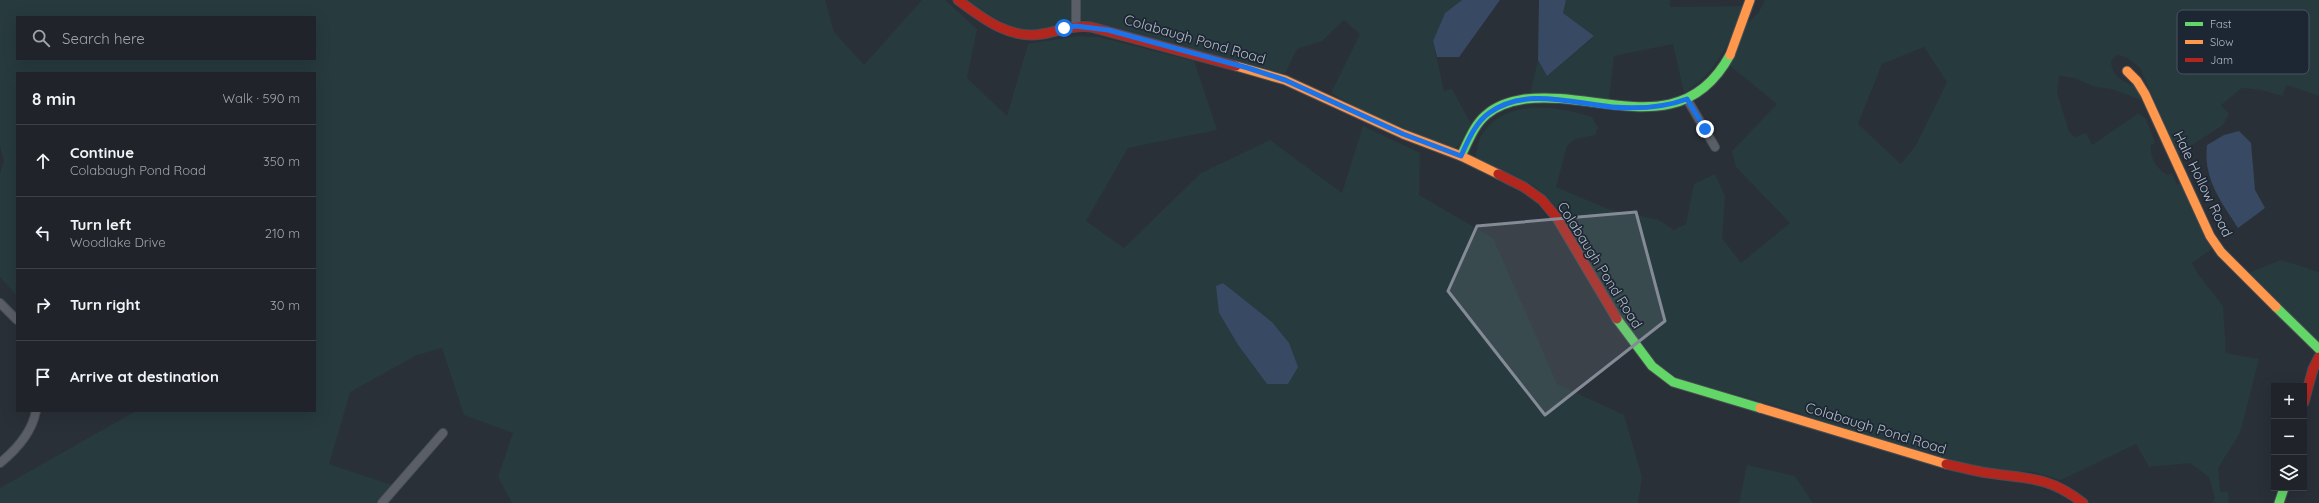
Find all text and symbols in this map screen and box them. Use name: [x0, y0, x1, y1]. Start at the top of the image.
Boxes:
street label: Colabaugh Pond Road: [1122, 10, 1268, 68]
legend: [2177, 10, 2309, 74]
search box: [16, 16, 316, 60]
text: Fast: [2210, 17, 2232, 31]
route start: [1055, 19, 1073, 37]
icon: search: [30, 27, 52, 49]
text: Search here: [62, 29, 145, 48]
text: Slow: [2210, 35, 2234, 49]
text: Jam: [2210, 53, 2233, 67]
text: 8 min: [32, 88, 76, 109]
text: Walk · 590 m: [223, 90, 300, 106]
route end: [1696, 120, 1714, 138]
street label: Hale Hollow Road: [2170, 128, 2236, 240]
text: Continue: [70, 143, 134, 162]
icon: ahead: [32, 150, 54, 172]
text: 350 m: [263, 153, 300, 169]
text: Colabaugh Pond Road: [70, 162, 206, 178]
street label: Colabaugh Pond Road: [1554, 198, 1646, 332]
text: Turn left: [70, 215, 132, 234]
icon: left: [32, 222, 54, 244]
text: 210 m: [265, 225, 300, 241]
text: Woodlake Drive: [70, 234, 166, 250]
icon: right: [32, 294, 54, 316]
text: Turn right: [70, 295, 141, 314]
text: 30 m: [270, 297, 300, 313]
icon: arrive: [32, 366, 54, 388]
text: Arrive at destination: [70, 367, 219, 386]
map controls: [2271, 383, 2307, 491]
button: +: [2271, 383, 2307, 419]
street label: Colabaugh Pond Road: [1803, 398, 1949, 458]
button: −: [2271, 419, 2307, 455]
button: layers: [2271, 455, 2307, 491]

